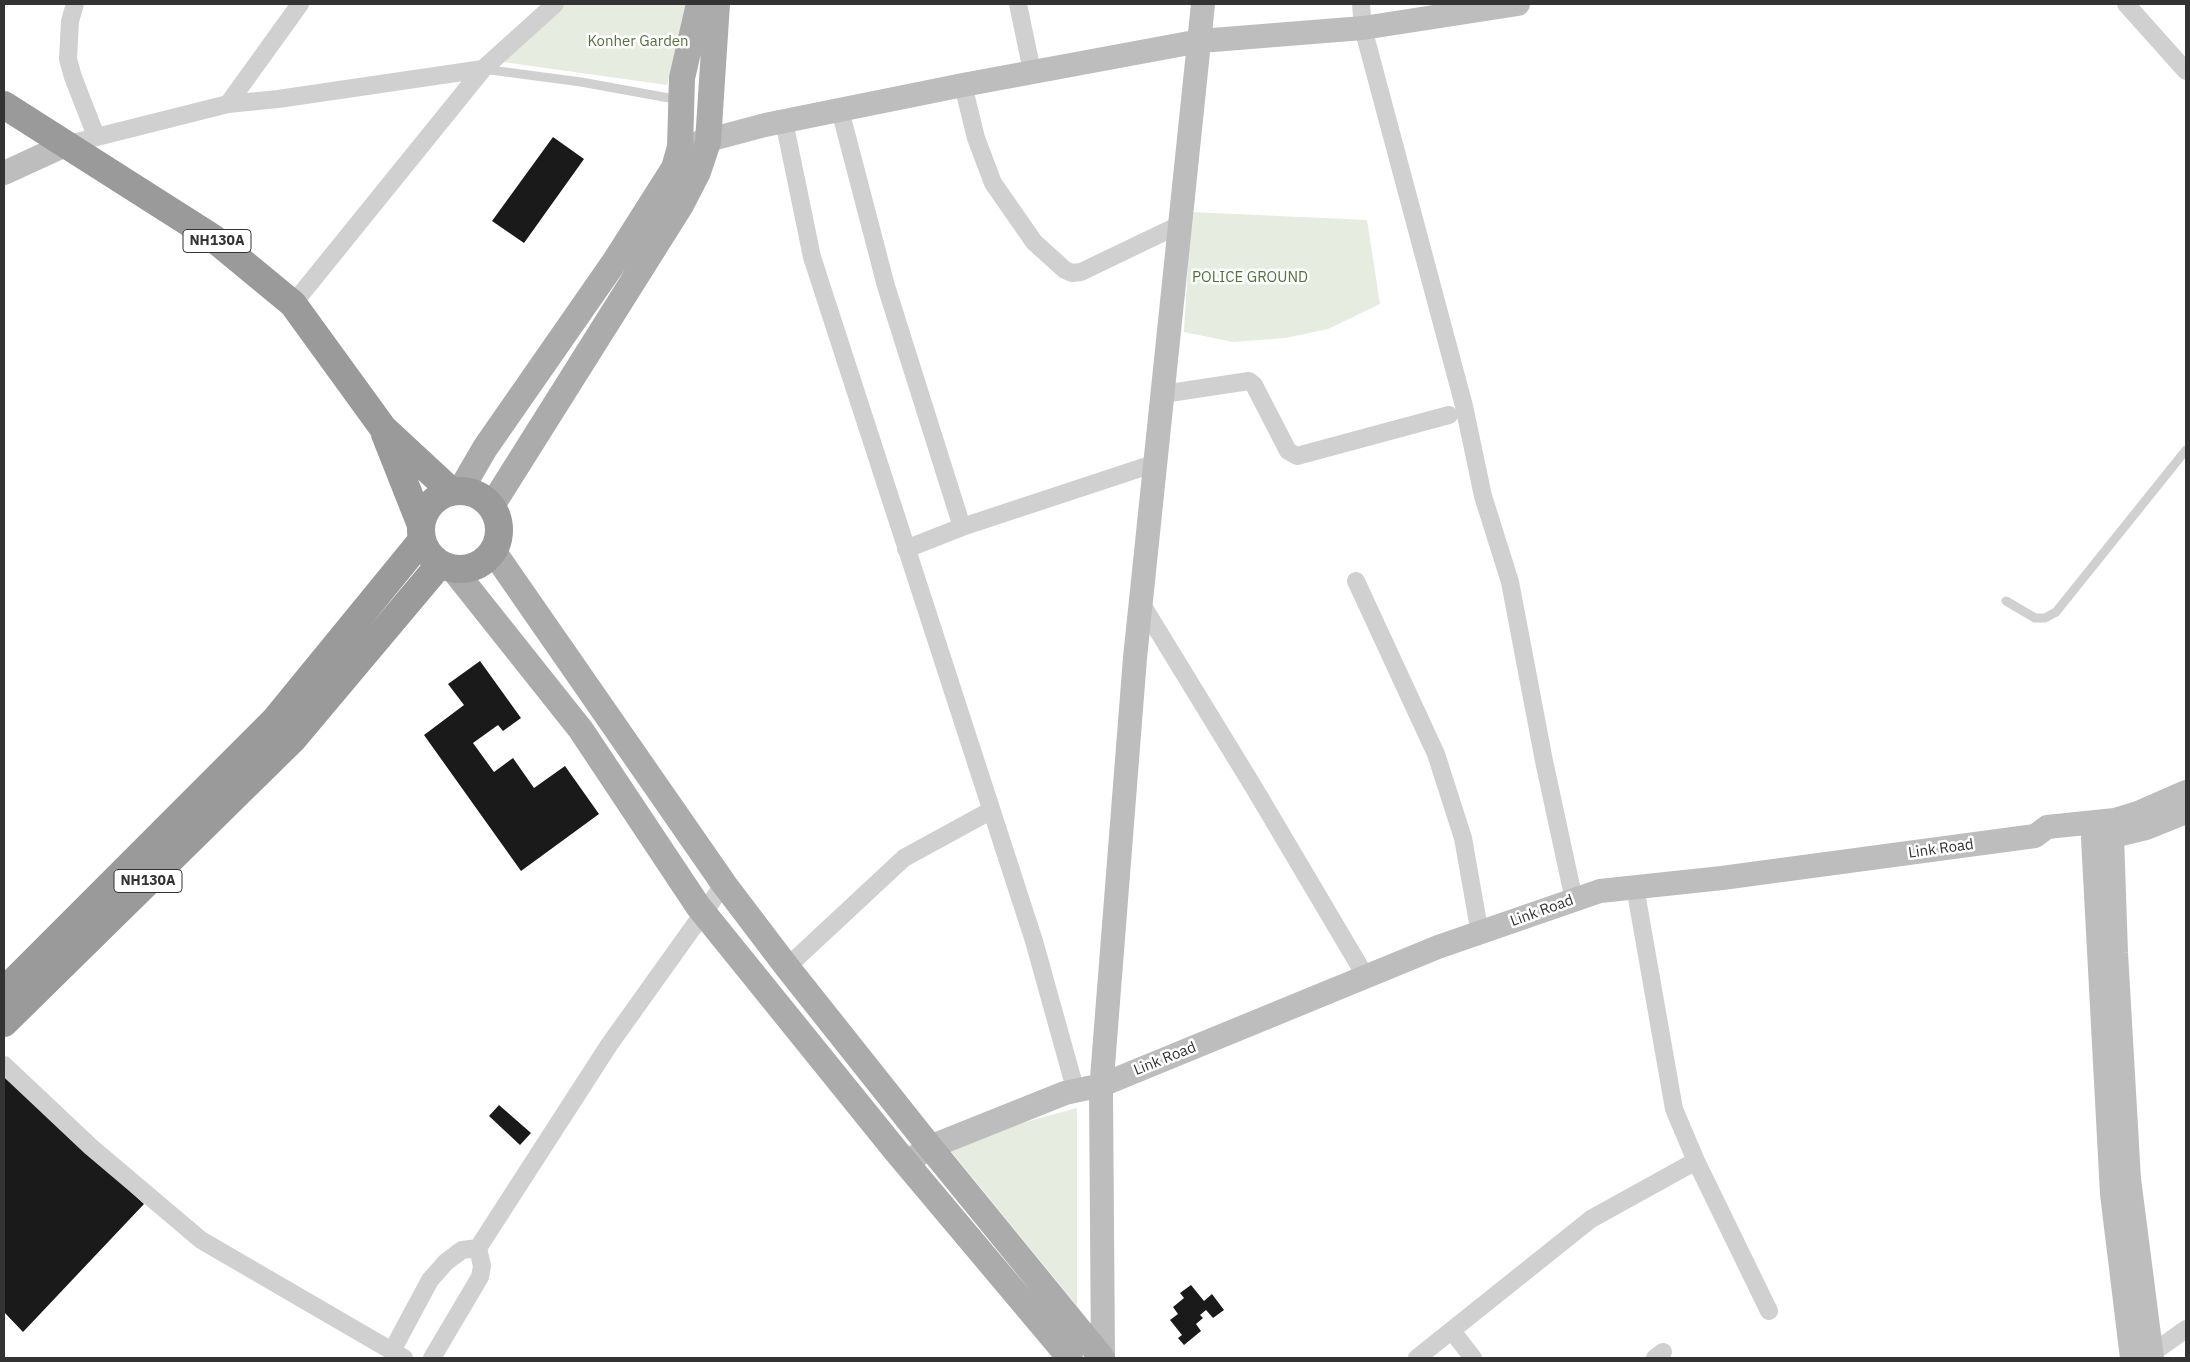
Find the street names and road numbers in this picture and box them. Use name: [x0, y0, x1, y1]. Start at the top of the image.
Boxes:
road number: NH130A: [183, 230, 251, 252]
street label: Link Road: [1907, 836, 1975, 862]
road number: NH130A: [114, 869, 182, 892]
street label: Link Road: [1508, 891, 1576, 931]
street label: Link Road: [1131, 1038, 1199, 1080]

